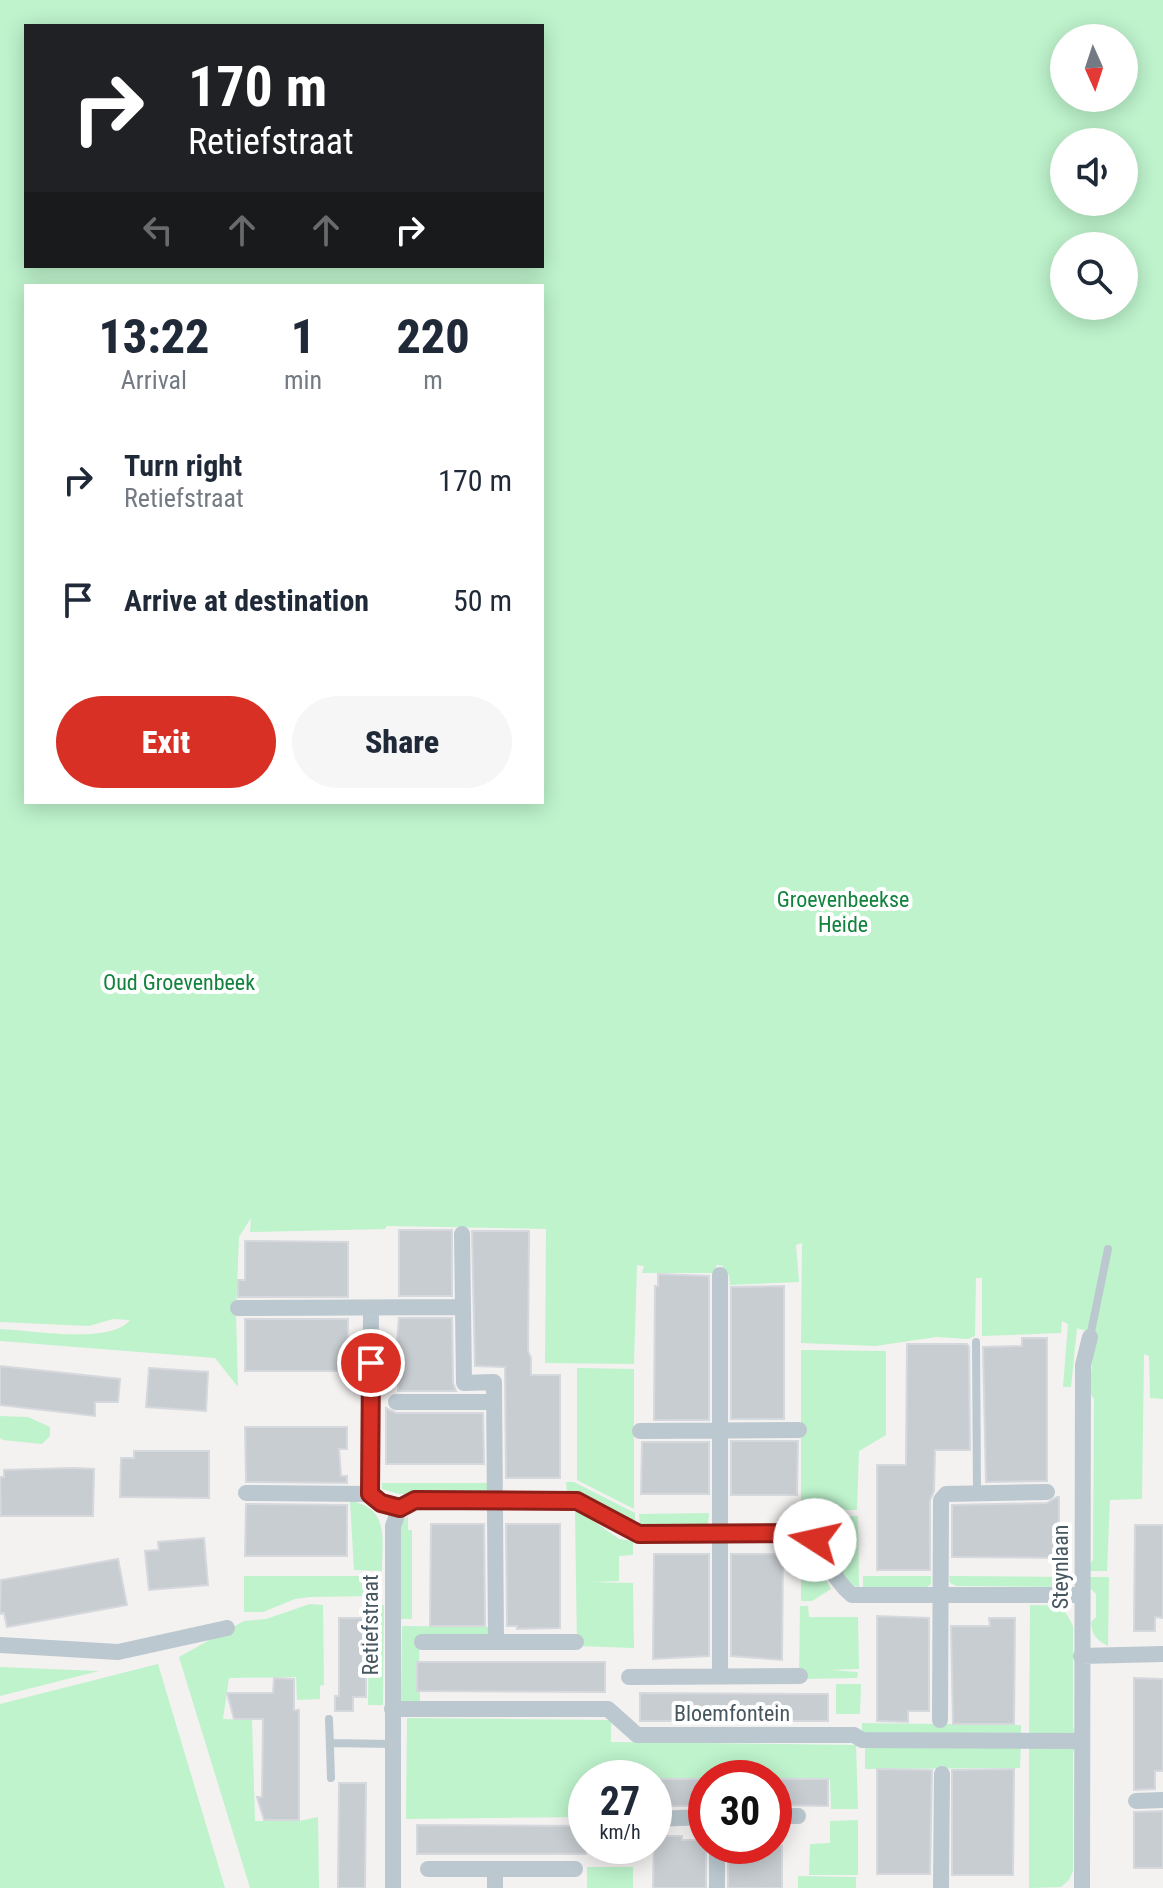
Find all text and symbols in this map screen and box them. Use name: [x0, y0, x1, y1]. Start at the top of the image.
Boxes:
north arrow: [1050, 24, 1138, 112]
map controls: [1050, 24, 1138, 320]
text: 170 m: [188, 54, 327, 120]
icon: right: [56, 56, 160, 160]
text: Retiefstraat: [188, 121, 354, 163]
button: sound: [1050, 128, 1138, 216]
icon: left: [136, 208, 180, 252]
icon: ahead: [220, 208, 264, 252]
icon: ahead: [304, 208, 348, 252]
icon: right: [388, 208, 432, 252]
button: search: [1050, 232, 1138, 320]
text: 13:22: [98, 308, 210, 365]
text: 1: [291, 308, 315, 365]
text: 220: [396, 308, 470, 365]
text: Arrival: [121, 365, 187, 395]
text: min: [284, 365, 322, 395]
text: m: [423, 365, 443, 395]
text: Turn right: [124, 448, 242, 483]
icon: right: [56, 458, 100, 502]
text: 170 m: [438, 463, 512, 498]
text: Retiefstraat: [124, 483, 244, 513]
icon: arrive: [56, 578, 100, 622]
text: Arrive at destination: [124, 583, 369, 618]
text: 50 m: [453, 583, 512, 618]
button: Exit: [56, 696, 276, 788]
button: Share: [292, 696, 512, 788]
park label: Groevenbeekse Heide: [777, 887, 909, 937]
park label: Oud Groevenbeek: [103, 970, 255, 995]
pin: [337, 1329, 405, 1397]
icon: arrive: [349, 1341, 393, 1385]
position arrow: [773, 1498, 857, 1582]
street label: Steynlaan: [1048, 1525, 1073, 1609]
street label: Retiefstraat: [358, 1574, 383, 1676]
street label: Bloemfontein: [674, 1701, 790, 1726]
speed limit sign: 30: [688, 1760, 792, 1864]
text: 27: [600, 1778, 640, 1825]
text: km/h: [599, 1820, 641, 1844]

